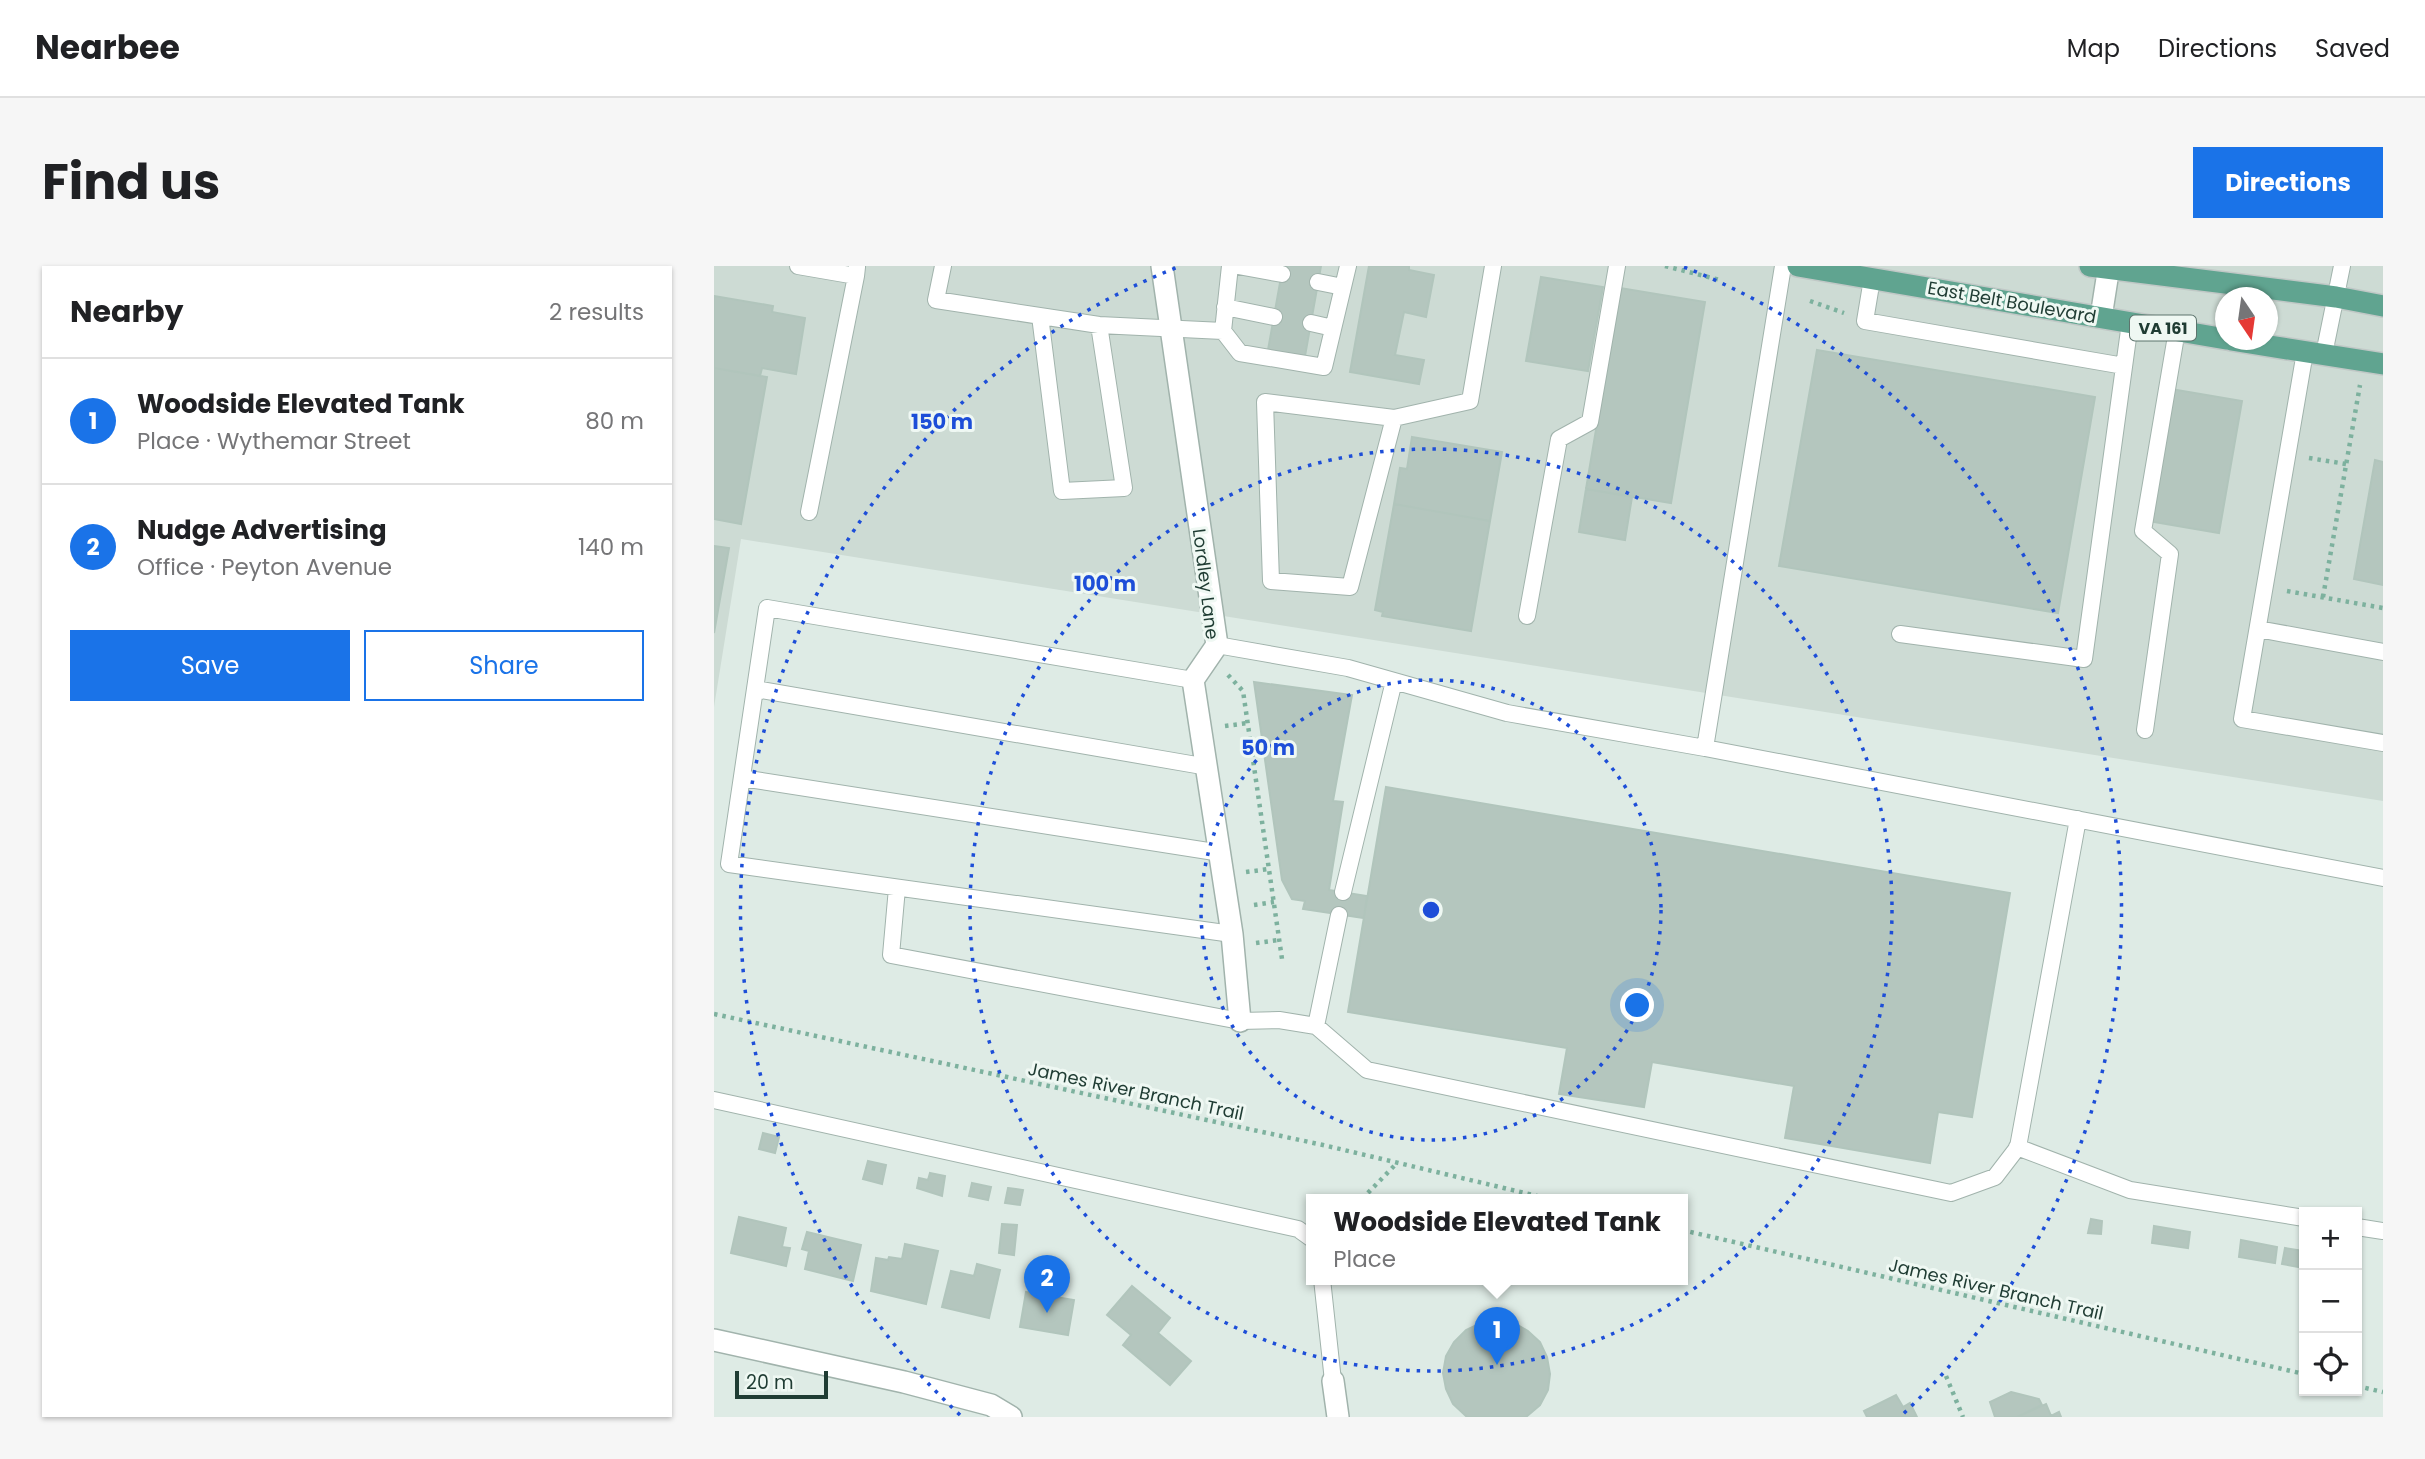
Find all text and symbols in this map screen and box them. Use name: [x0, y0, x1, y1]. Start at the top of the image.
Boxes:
text: Nearbee: [35, 24, 180, 71]
text: Map: [2067, 32, 2120, 65]
text: Directions: [2158, 32, 2277, 65]
text: Saved: [2315, 32, 2390, 65]
button: Directions: [2193, 147, 2383, 218]
text: Find us: [42, 148, 220, 216]
street label: East Belt Boulevard: [1926, 275, 2098, 329]
north arrow: [2215, 287, 2278, 350]
text: Nearby: [70, 290, 184, 333]
text: 2 results: [549, 296, 644, 328]
road number: VA 161: [2130, 316, 2196, 340]
text: Woodside Elevated Tank: [137, 386, 465, 422]
text: 1: [89, 405, 97, 437]
text: 80 m: [585, 405, 644, 437]
text: 150 m: [911, 407, 973, 436]
text: Place · Wythemar Street: [137, 425, 411, 457]
text: Nudge Advertising: [137, 512, 387, 548]
street label: Lordley Lane: [1187, 527, 1225, 641]
text: 2: [86, 531, 100, 563]
text: 140 m: [578, 531, 644, 563]
text: Office · Peyton Avenue: [137, 551, 392, 583]
text: 100 m: [1074, 569, 1136, 598]
button: Save: [70, 630, 350, 701]
button: Share: [364, 630, 644, 701]
text: 50 m: [1241, 733, 1295, 762]
centre of rings: [1419, 898, 1443, 922]
your location: [1620, 988, 1654, 1022]
street label: James River Branch Trail: [1026, 1056, 1246, 1126]
popup: [1306, 1194, 1688, 1285]
text: Woodside Elevated Tank: [1333, 1204, 1661, 1240]
map controls: [2299, 1207, 2362, 1396]
button: +: [2299, 1207, 2362, 1270]
text: Place: [1333, 1243, 1396, 1275]
street label: James River Branch Trail: [1886, 1252, 2106, 1326]
pin: 2: [1024, 1255, 1070, 1313]
button: −: [2299, 1270, 2362, 1333]
pin: 1: [1474, 1307, 1520, 1365]
button: locate: [2299, 1333, 2362, 1396]
scale bar: [735, 1368, 828, 1400]
text: 20 m: [746, 1369, 794, 1396]

